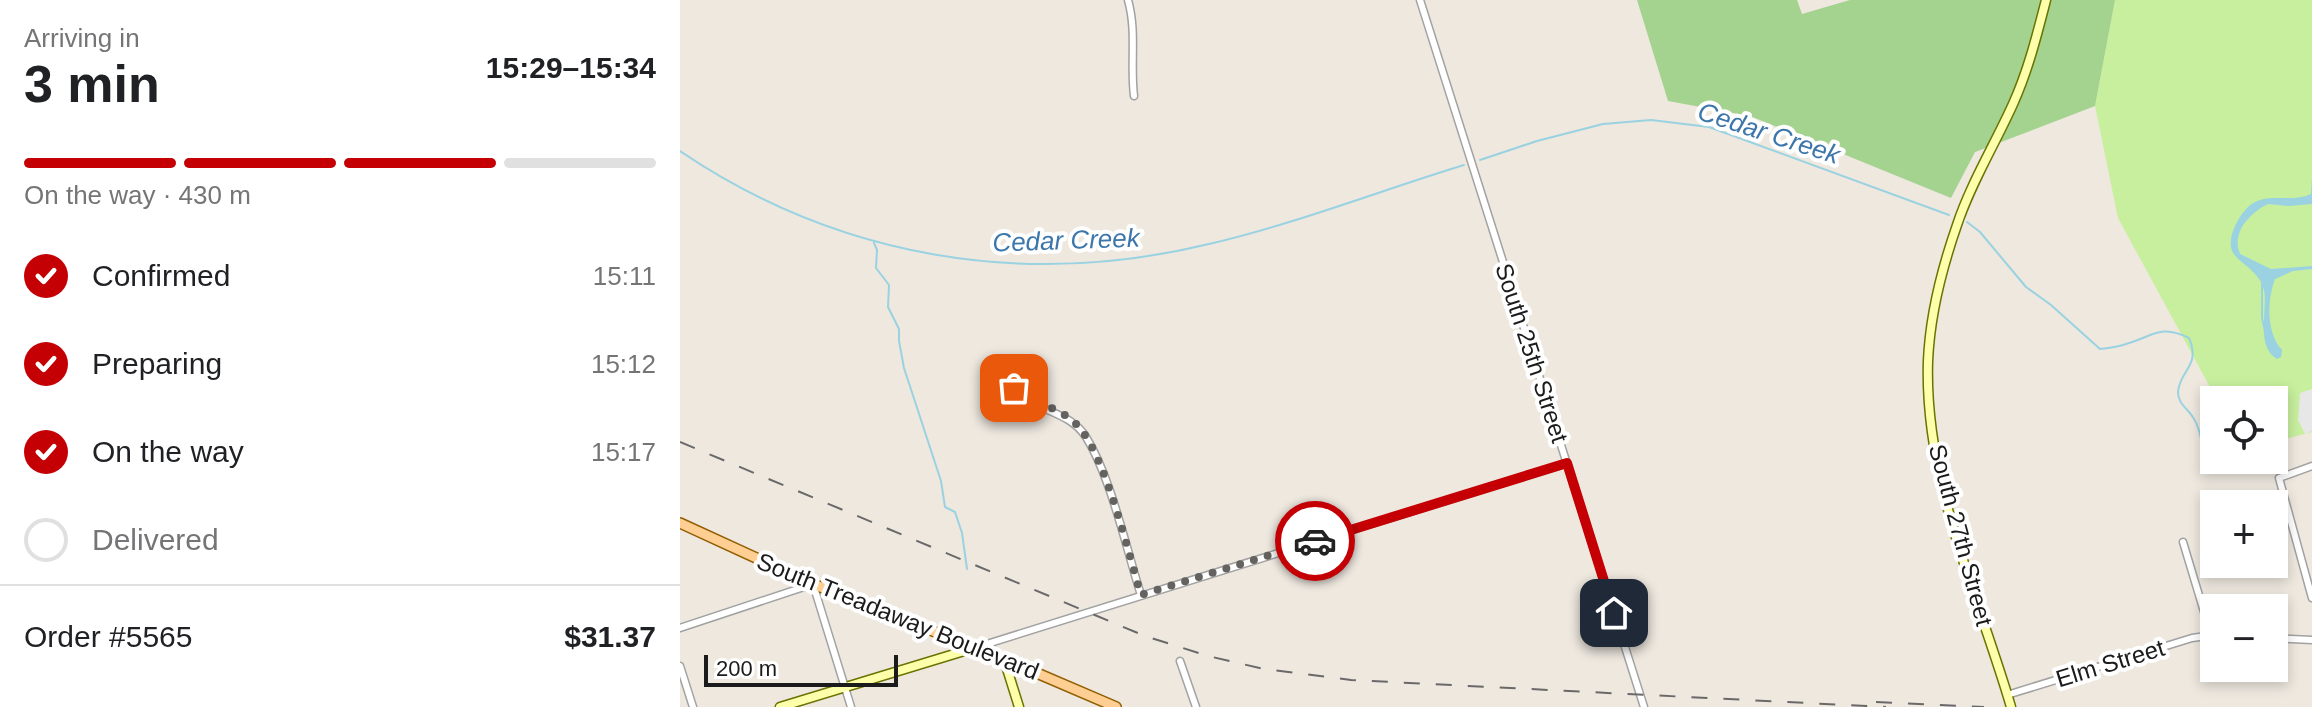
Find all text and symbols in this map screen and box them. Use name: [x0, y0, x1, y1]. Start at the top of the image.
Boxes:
text: Arriving in: [24, 23, 140, 53]
text: 15:29–15:34: [486, 51, 656, 84]
text: 3 min: [24, 55, 160, 113]
water label: Cedar Creek: [1694, 96, 1846, 171]
text: On the way · 430 m: [24, 180, 251, 210]
water label: Cedar Creek: [992, 222, 1142, 258]
icon: check: [24, 254, 68, 298]
text: Confirmed: [92, 259, 230, 292]
street label: South 25th Street: [1490, 260, 1574, 446]
text: 15:11: [593, 261, 656, 291]
icon: check: [24, 342, 68, 386]
text: Preparing: [92, 347, 222, 380]
text: 15:12: [591, 349, 656, 379]
pin: [980, 354, 1048, 422]
icon: bag: [992, 366, 1036, 410]
map controls: [2200, 386, 2288, 682]
button: locate: [2200, 386, 2288, 474]
icon: check: [24, 430, 68, 474]
text: On the way: [92, 435, 244, 468]
text: 15:17: [591, 437, 656, 467]
street label: South 27th Street: [1924, 441, 1998, 629]
button: +: [2200, 490, 2288, 578]
courier: [1275, 501, 1355, 581]
icon: car: [1293, 519, 1337, 563]
text: Delivered: [92, 523, 219, 556]
street label: South Treadaway Boulevard: [753, 547, 1043, 685]
pin: [1580, 579, 1648, 647]
icon: home: [1592, 591, 1636, 635]
button: −: [2200, 594, 2288, 682]
text: Order #5565: [24, 620, 192, 653]
text: $31.37: [564, 620, 656, 653]
street label: Elm Street: [2052, 634, 2168, 692]
scale bar: [704, 651, 898, 687]
text: 200 m: [716, 656, 777, 681]

